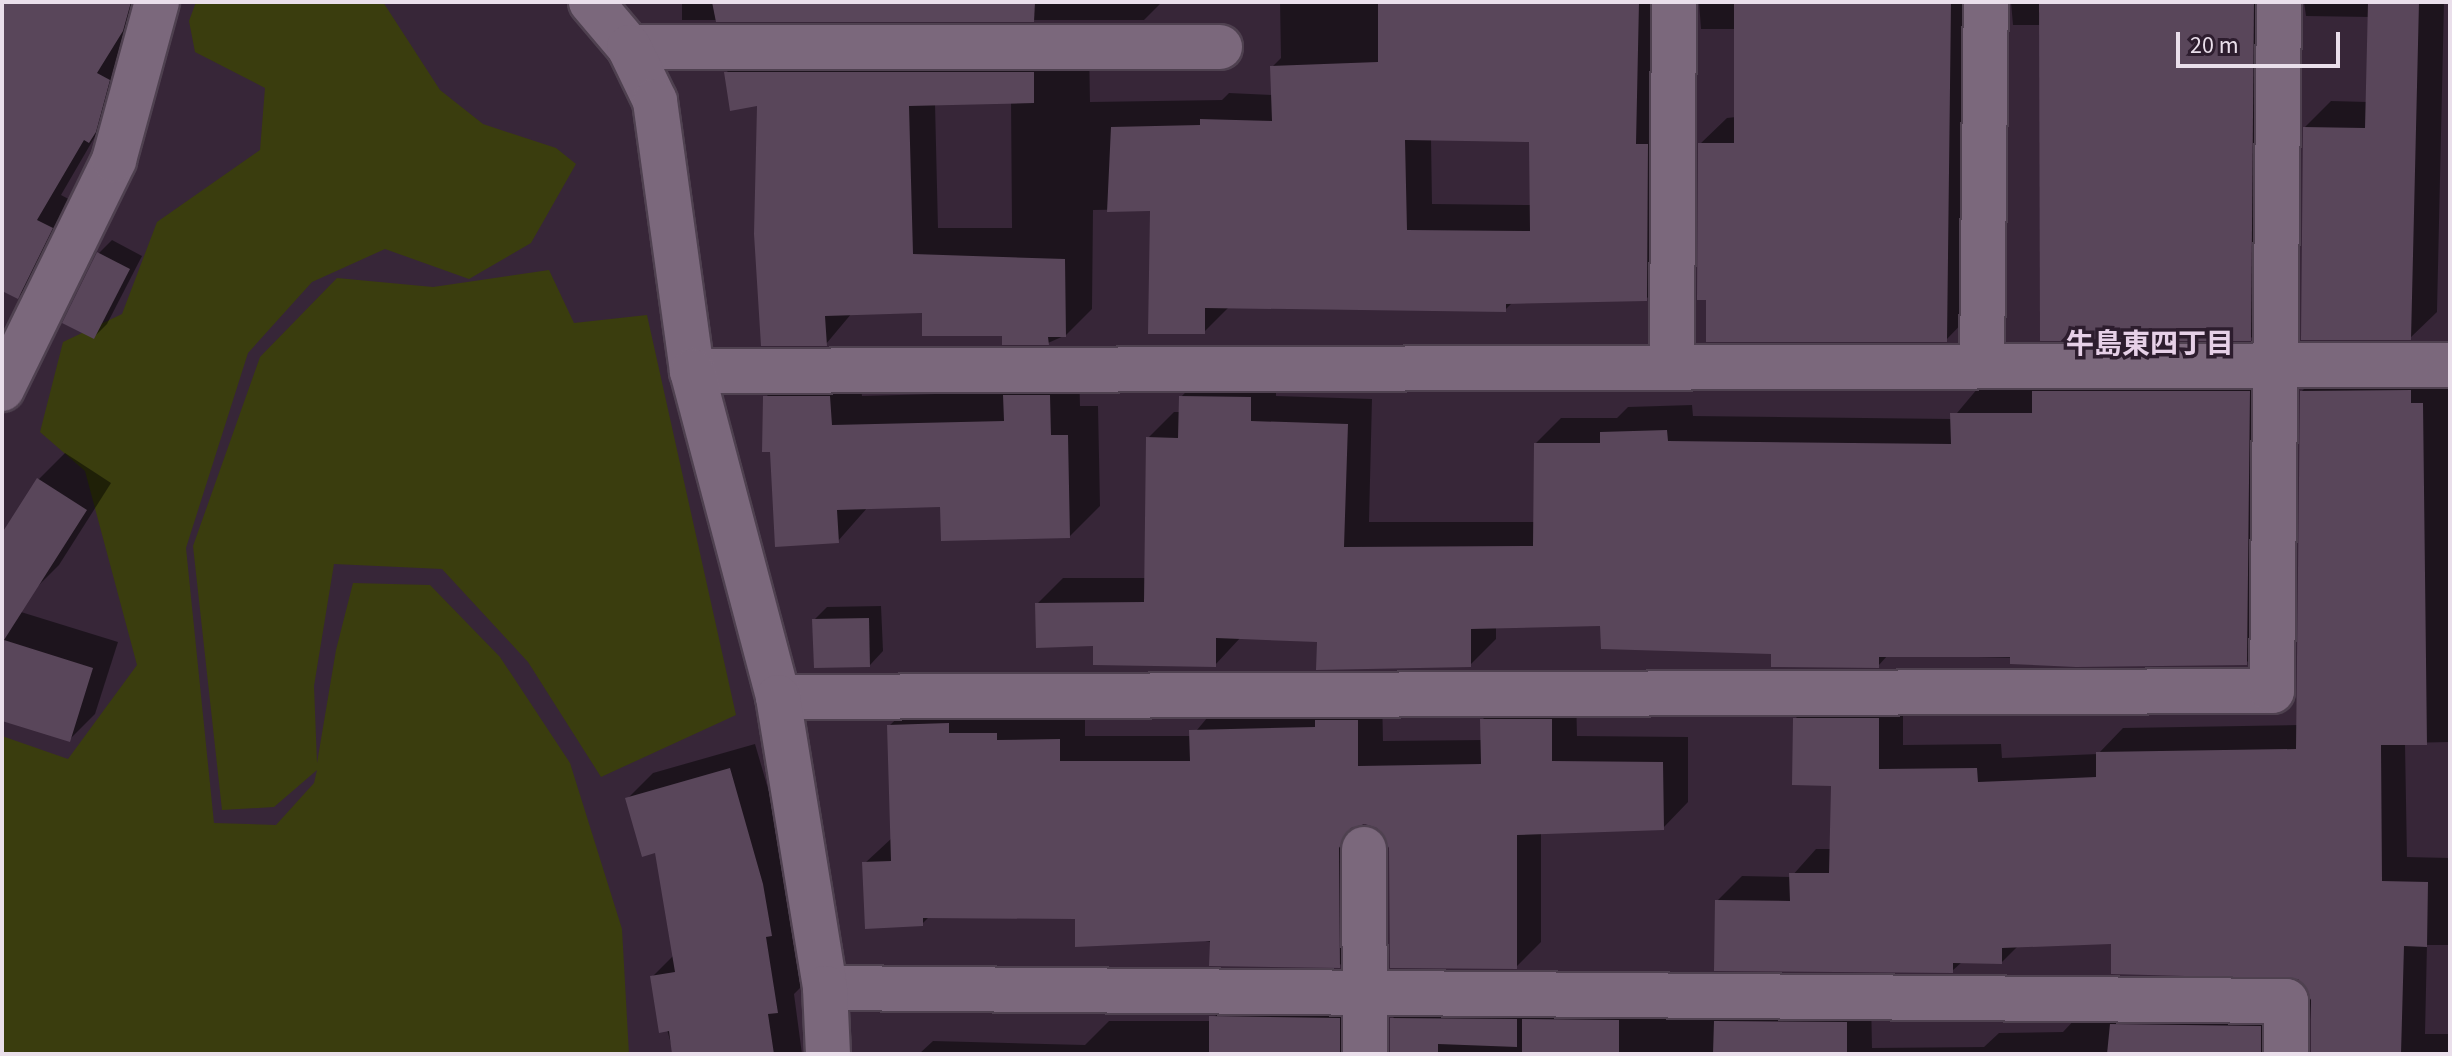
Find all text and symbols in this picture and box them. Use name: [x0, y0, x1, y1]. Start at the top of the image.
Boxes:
scale bar: [2180, 16, 2344, 66]
text: 20 m: [2190, 28, 2239, 63]
district label: 牛島東四丁目: [2066, 327, 2234, 361]

